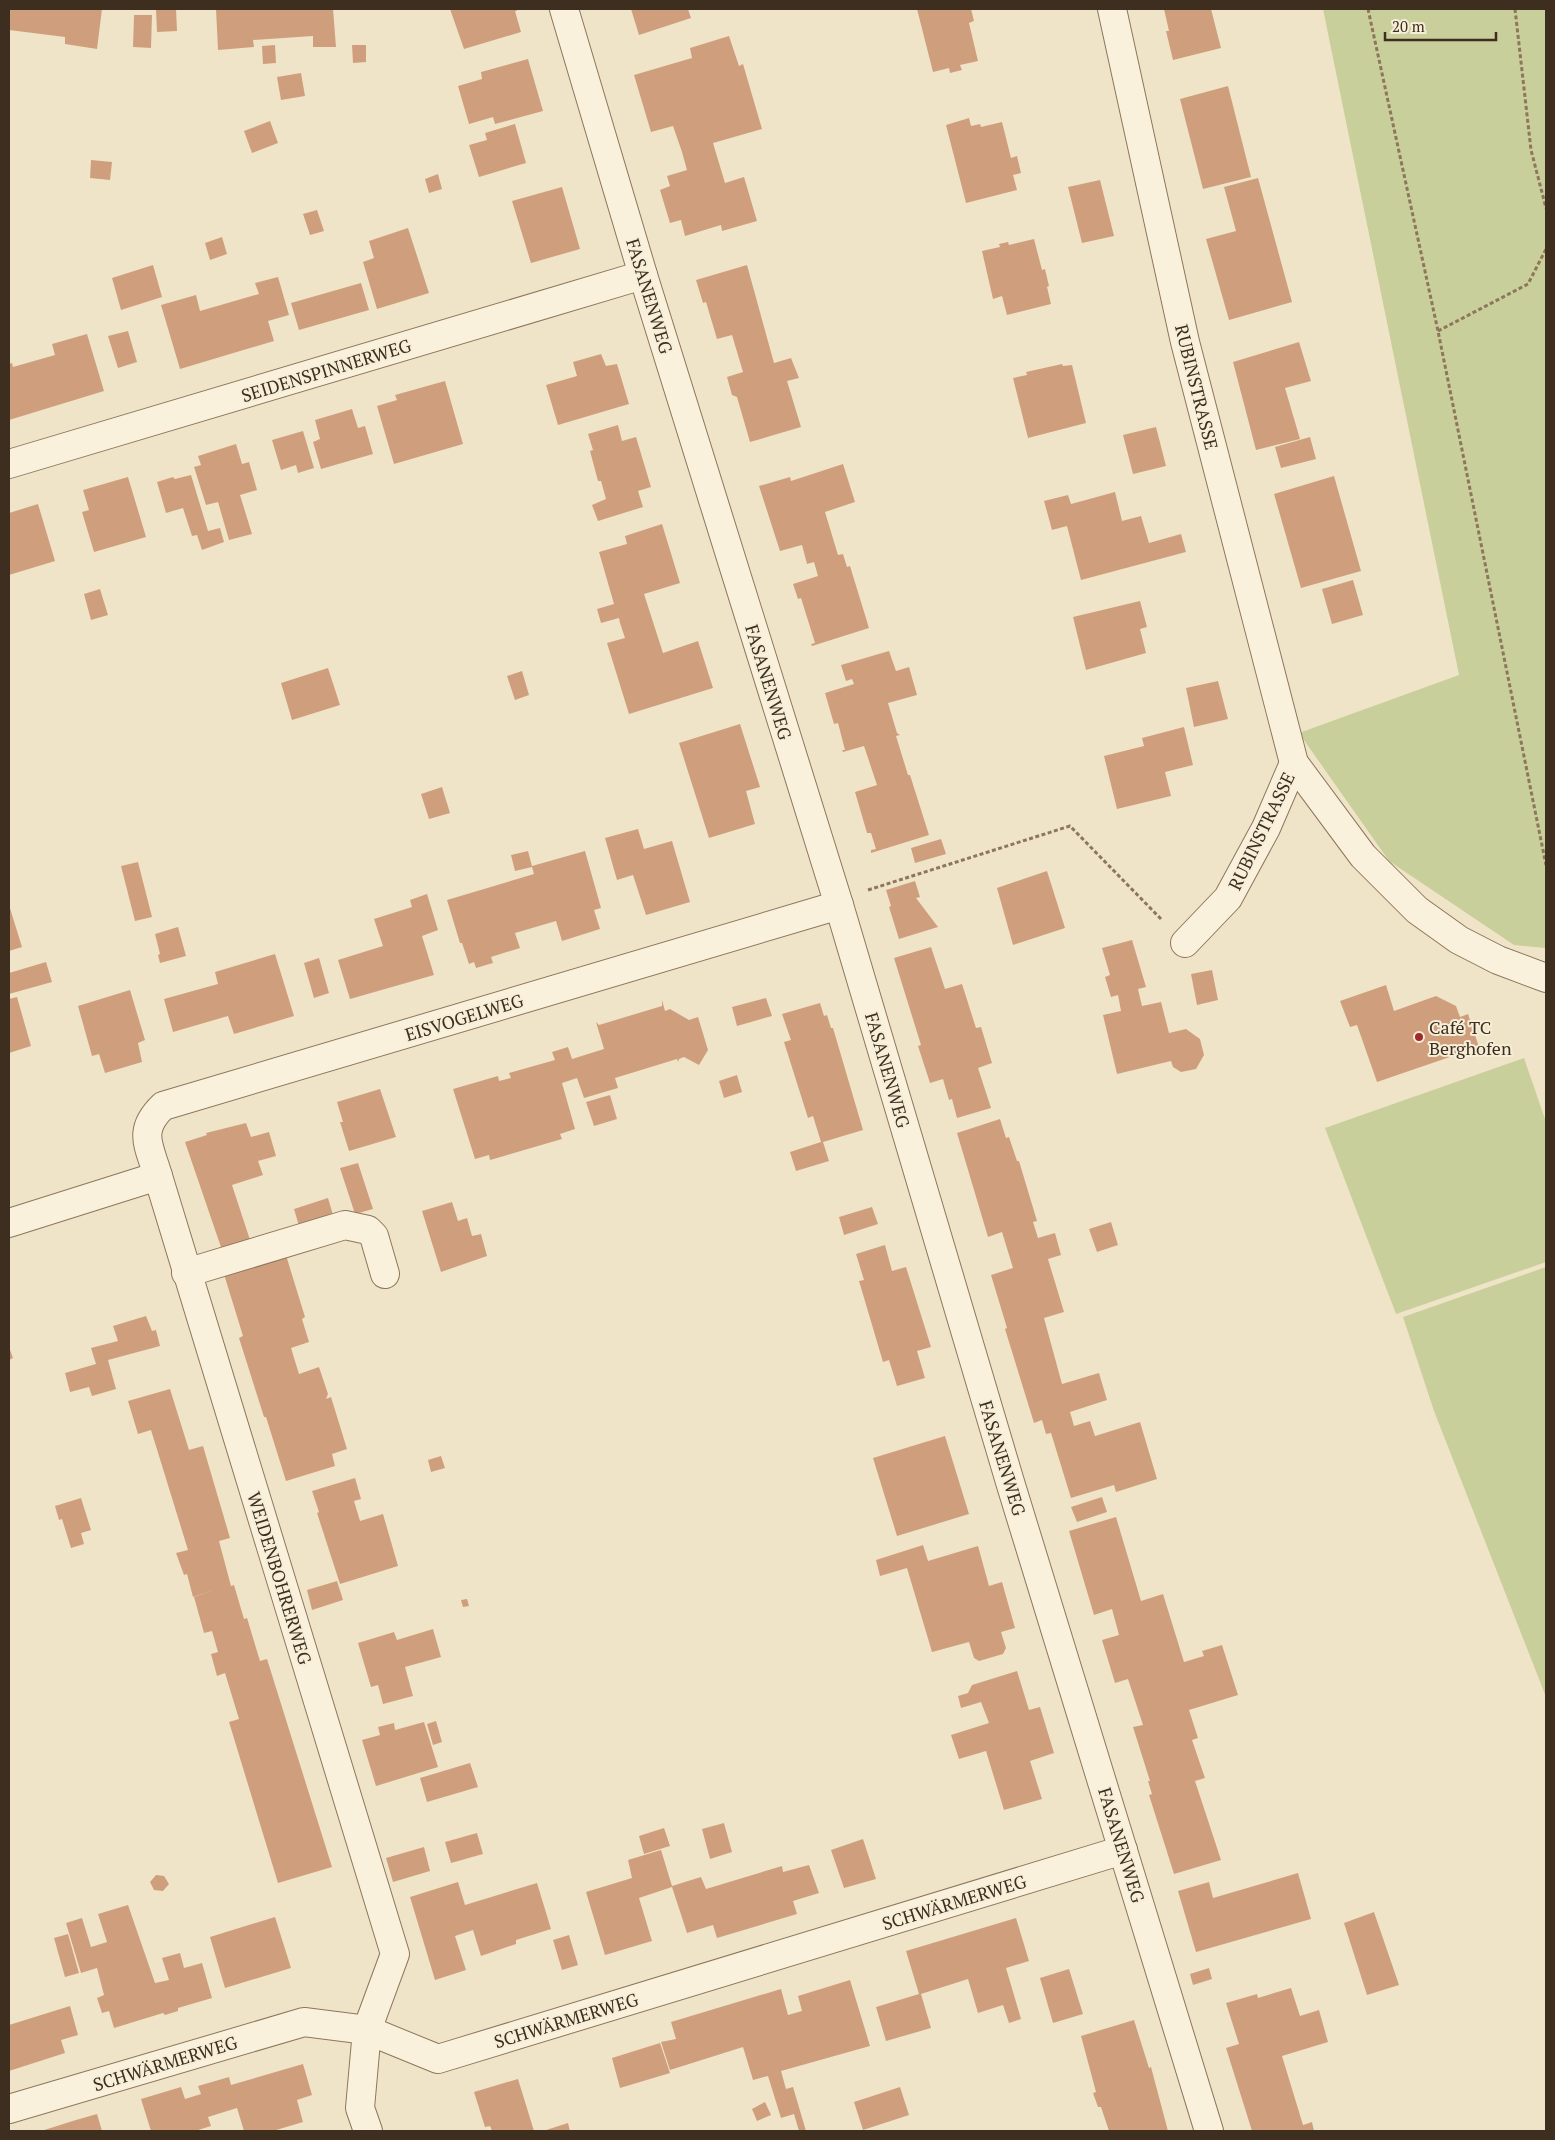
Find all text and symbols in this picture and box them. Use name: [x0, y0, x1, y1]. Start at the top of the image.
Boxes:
scale bar: [1385, 10, 1496, 42]
text: 20 m: [1392, 16, 1425, 36]
street label: FASANENWEG: [621, 235, 679, 357]
street label: RUBINSTRASSE: [1170, 322, 1224, 452]
street label: SEIDENSPINNERWEG: [238, 333, 415, 407]
street label: FASANENWEG: [740, 621, 798, 743]
street label: RUBINSTRASSE: [1222, 768, 1300, 894]
street label: EISVOGELWEG: [402, 987, 527, 1046]
street label: FASANENWEG: [860, 1009, 916, 1131]
place label: Café TC Berghofen: [1429, 1015, 1512, 1060]
marker: Café TC Berghofen: [1413, 1031, 1425, 1043]
street label: FASANENWEG: [974, 1397, 1032, 1519]
street label: WEIDENBOHRERWEG: [242, 1489, 318, 1668]
street label: FASANENWEG: [1093, 1784, 1151, 1906]
street label: SCHWÄRMERWEG: [879, 1868, 1030, 1935]
street label: SCHWÄRMERWEG: [491, 1986, 642, 2053]
street label: SCHWÄRMERWEG: [90, 2029, 241, 2096]

